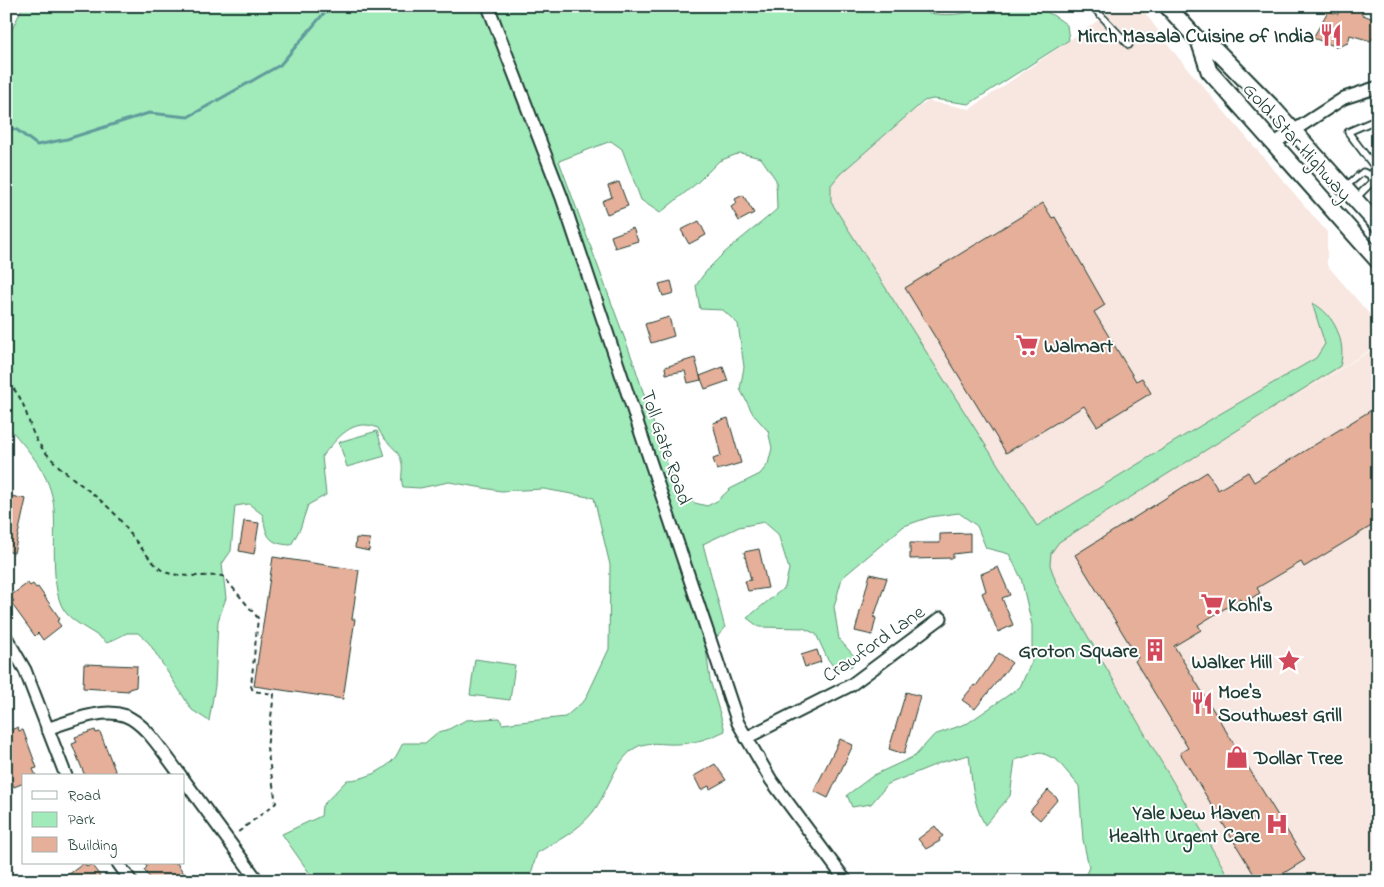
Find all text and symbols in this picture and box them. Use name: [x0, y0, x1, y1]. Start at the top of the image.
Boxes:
restaurant icon: Mirch Masala Cuisine of India: [1318, 22, 1344, 48]
place label: Mirch Masala Cuisine of India: [1077, 23, 1314, 52]
street label: Gold Star Highway: [1234, 77, 1358, 209]
supermarket icon: Walmart: [1014, 332, 1040, 358]
place label: Walmart: [1044, 333, 1113, 362]
street label: Toll Gate Road: [631, 387, 698, 509]
supermarket icon: Kohl's: [1199, 591, 1225, 617]
place label: Kohl's: [1228, 592, 1273, 621]
street label: Crawford Lane: [817, 599, 932, 691]
building icon: Groton Square: [1142, 637, 1168, 663]
place label: Groton Square: [1018, 638, 1139, 667]
place icon: Walker Hill: [1276, 648, 1302, 674]
place label: Walker Hill: [1191, 649, 1272, 678]
place label: Moe's Southwest Grill: [1218, 679, 1342, 731]
restaurant icon: Moe's Southwest Grill: [1189, 690, 1215, 716]
shop icon: Dollar Tree: [1224, 744, 1250, 770]
place label: Dollar Tree: [1253, 745, 1344, 774]
legend: [22, 774, 185, 864]
text: Road: [68, 785, 101, 807]
place label: Yale New Haven Health Urgent Care: [1109, 800, 1261, 853]
text: Park: [68, 809, 96, 831]
hospital icon: Yale New Haven Health Urgent Care: [1264, 811, 1290, 837]
text: Building: [67, 835, 117, 858]

